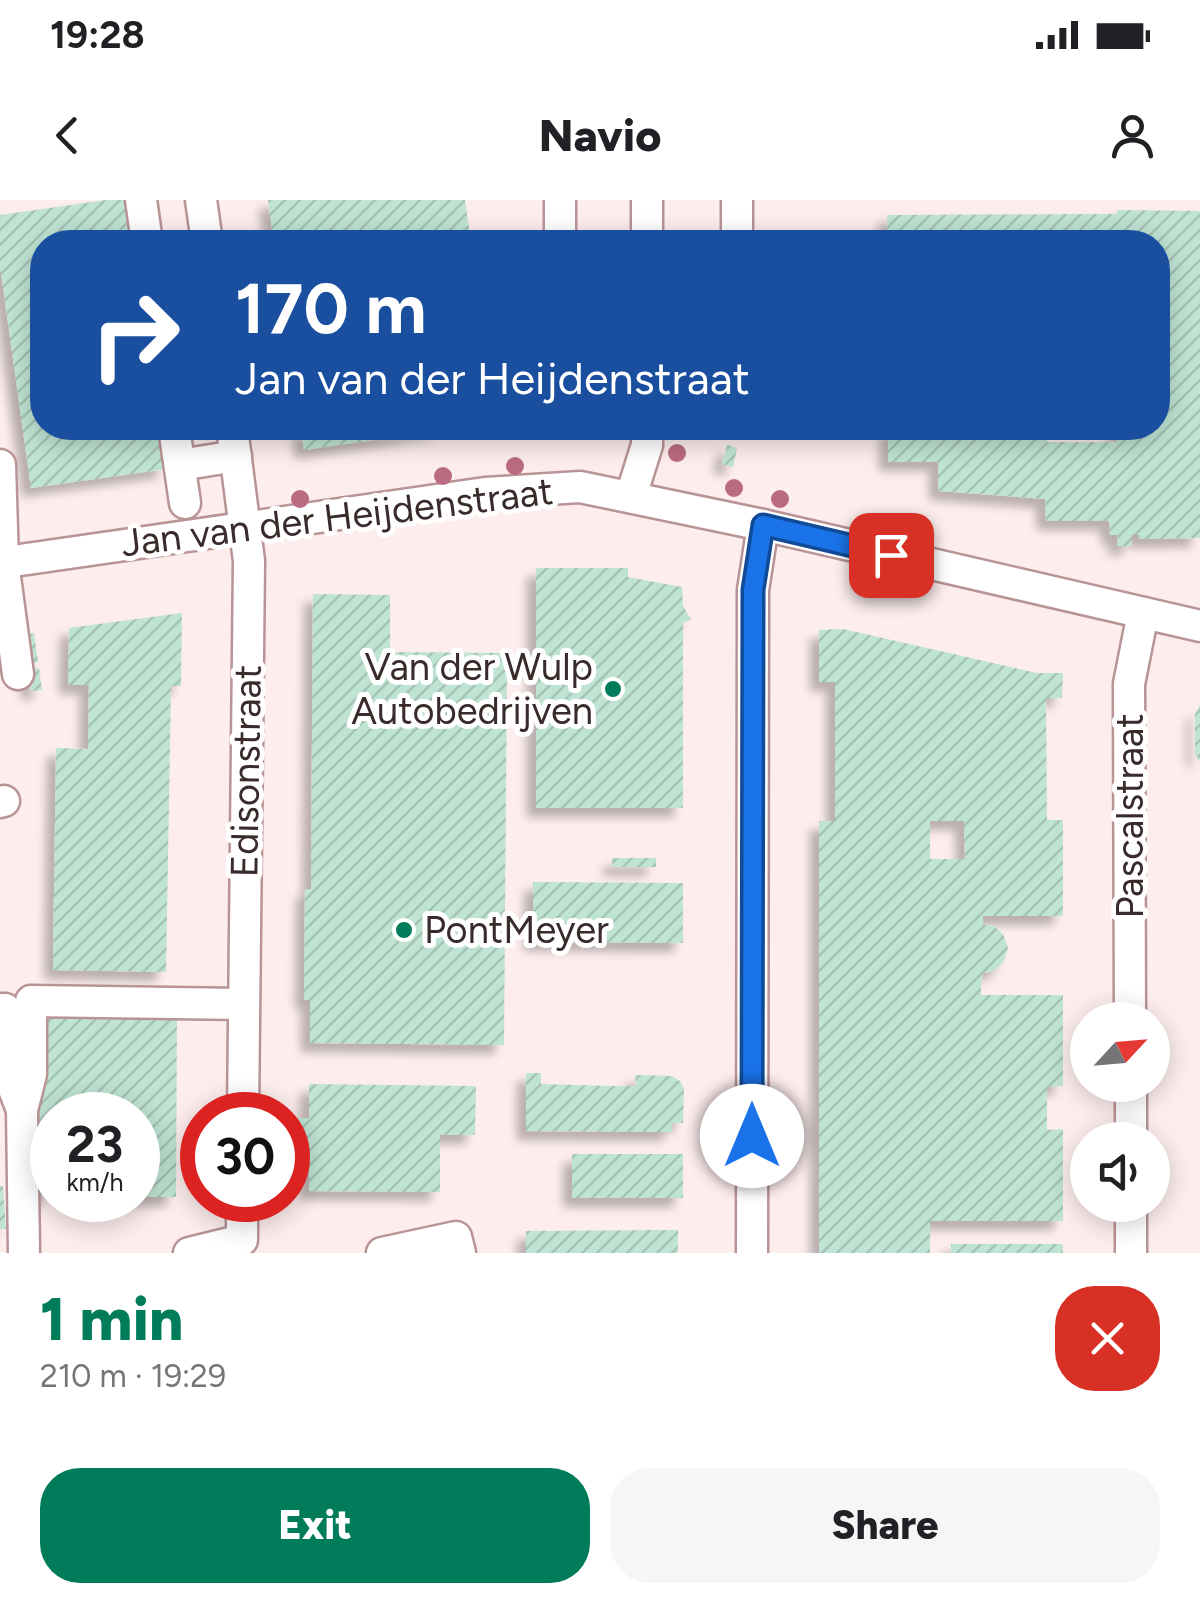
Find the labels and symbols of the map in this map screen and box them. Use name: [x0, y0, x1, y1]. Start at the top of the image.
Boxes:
street label: Jan van der Heijdenstraat: [118, 468, 556, 566]
pin: [849, 513, 934, 598]
place label: Van der Wulp Autobedrijven: [351, 644, 593, 734]
street label: Edisonstraat: [221, 664, 271, 878]
marker: Van der Wulp Autobedrijven: [602, 678, 624, 700]
street label: Pascalstraat: [1107, 713, 1153, 919]
place label: PontMeyer: [424, 907, 609, 953]
marker: PontMeyer: [393, 919, 415, 941]
north arrow: [1070, 1002, 1170, 1102]
position arrow: [700, 1084, 804, 1188]
speed limit sign: 30: [180, 1092, 310, 1222]

